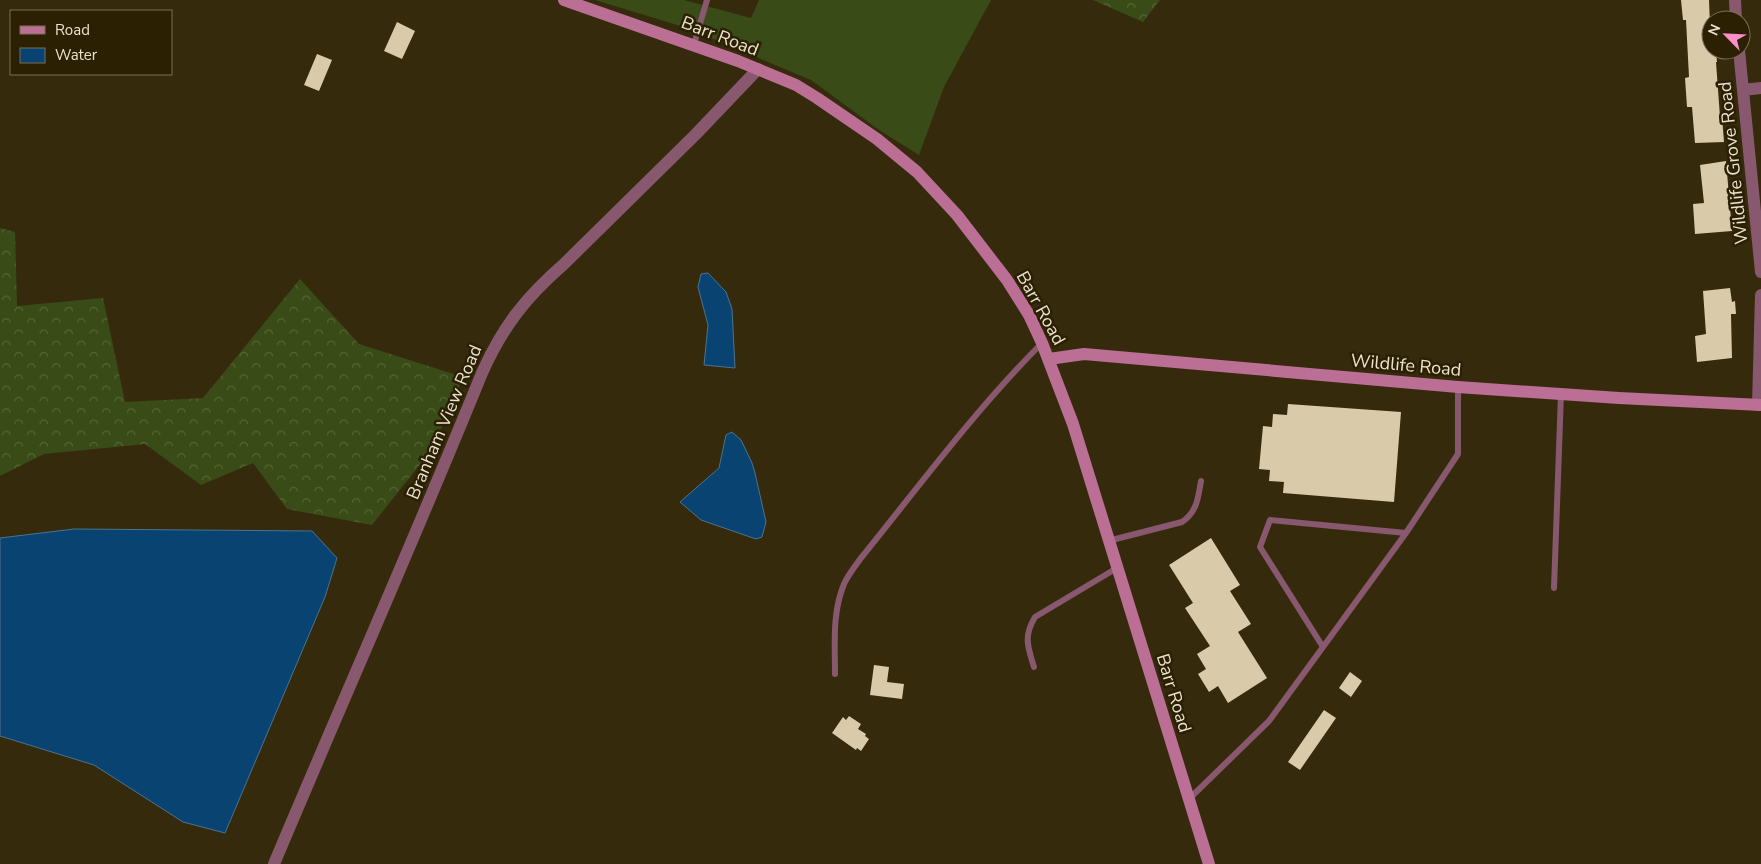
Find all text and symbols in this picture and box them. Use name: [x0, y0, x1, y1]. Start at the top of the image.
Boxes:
legend: [10, 10, 172, 75]
street label: Barr Road: [678, 10, 762, 62]
north arrow: [1701, 10, 1751, 60]
text: Road: [55, 20, 90, 40]
text: N: [1704, 21, 1725, 39]
text: Water: [55, 45, 98, 65]
street label: Wildlife Grove Road: [1713, 80, 1753, 246]
street label: Barr Road: [1011, 267, 1071, 349]
street label: Branham View Road: [401, 341, 487, 503]
street label: Wildlife Road: [1350, 348, 1462, 382]
street label: Barr Road: [1151, 651, 1197, 735]

